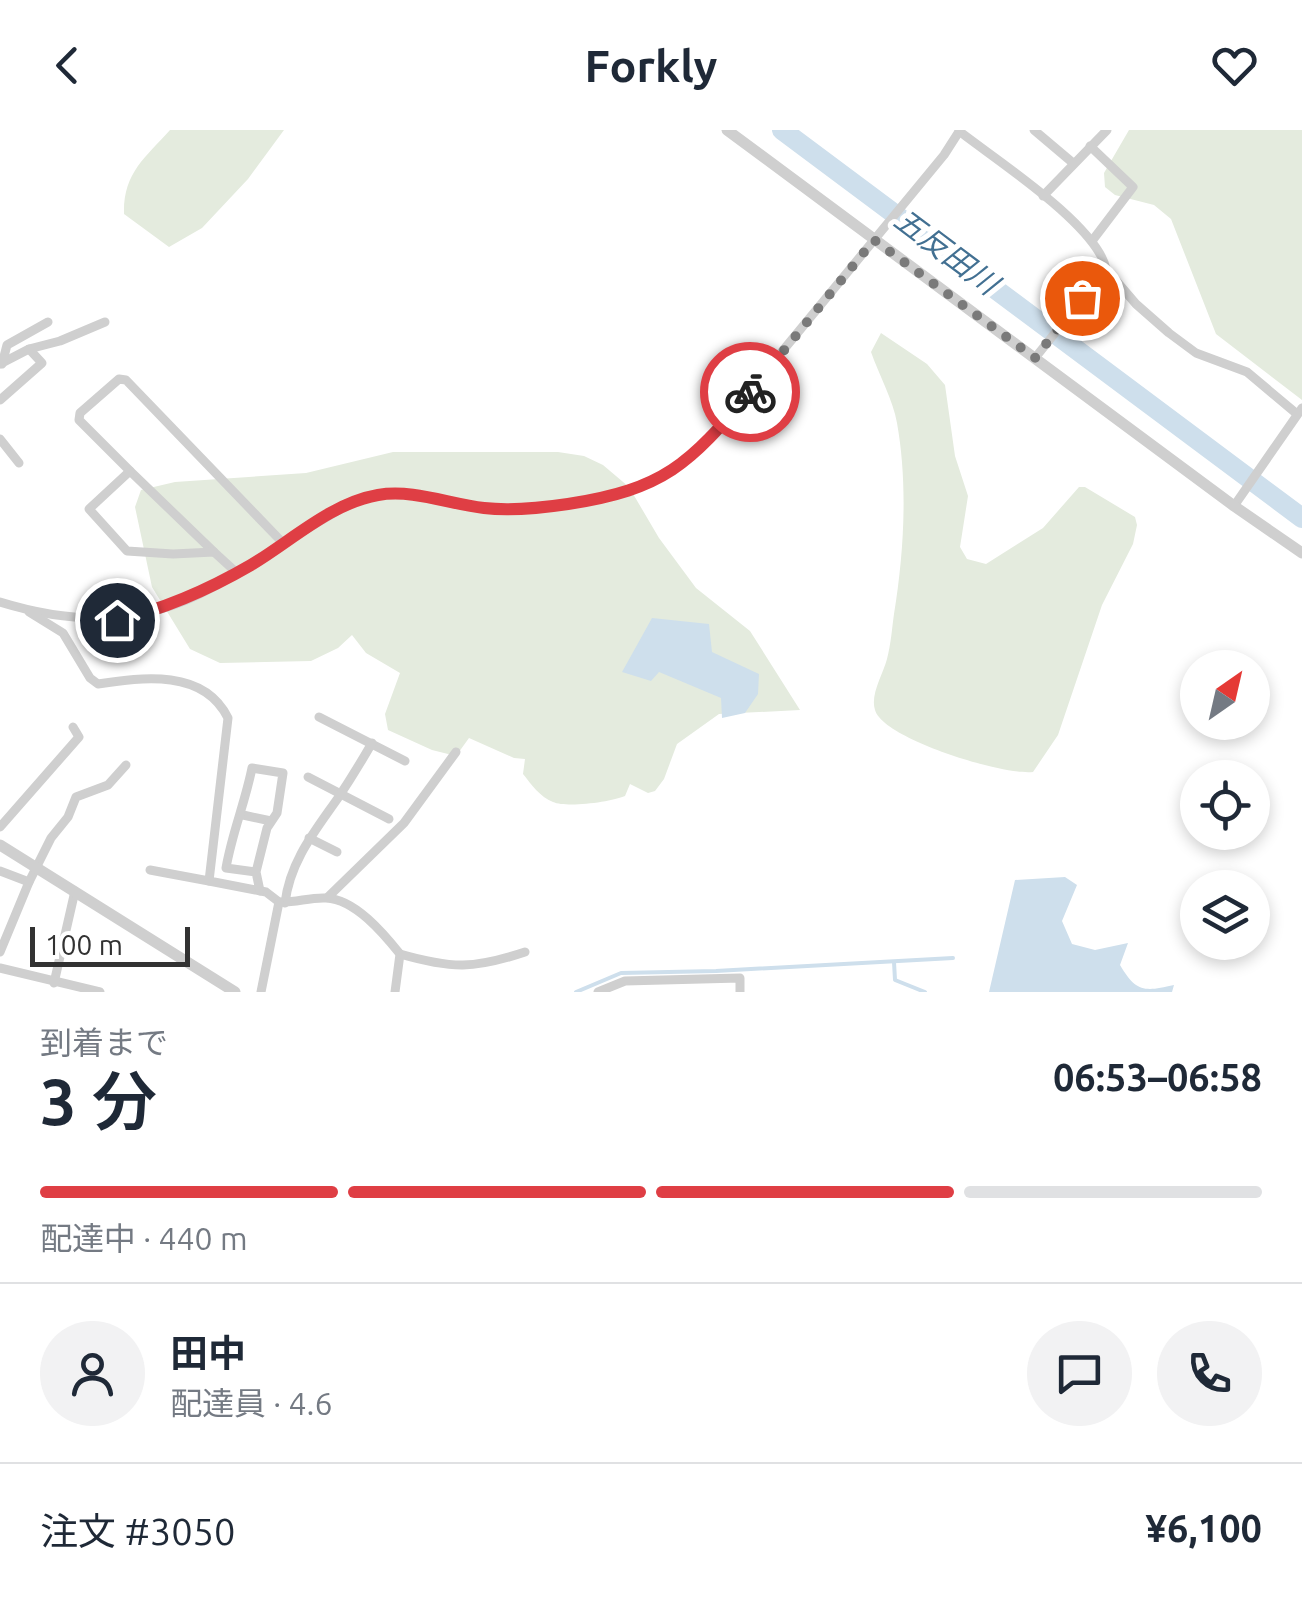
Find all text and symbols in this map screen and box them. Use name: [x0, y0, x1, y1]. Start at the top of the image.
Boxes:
icon: back: [40, 38, 95, 93]
icon: heart: [1207, 38, 1262, 93]
text: Forkly: [585, 40, 717, 91]
water label: 五反田川: [888, 202, 1007, 303]
pin: [1040, 256, 1125, 341]
icon: bag: [1055, 271, 1110, 326]
courier: [700, 342, 800, 442]
icon: bike: [723, 365, 778, 420]
pin: [75, 578, 160, 663]
icon: home: [90, 593, 145, 648]
north arrow: [1180, 650, 1270, 740]
map controls: [1180, 650, 1270, 960]
button: locate: [1180, 760, 1270, 850]
button: layers: [1180, 870, 1270, 960]
scale bar: [30, 922, 190, 966]
text: 100 m: [45, 929, 123, 960]
text: 到着まで: [40, 1024, 168, 1060]
text: 06:53–06:58: [1053, 1056, 1262, 1098]
text: 3 分: [40, 1064, 157, 1137]
text: 配達中 · 440 m: [40, 1220, 248, 1256]
button: person: [40, 1321, 145, 1426]
button: chat: [1027, 1321, 1132, 1426]
button: phone: [1157, 1321, 1262, 1426]
text: 田中: [170, 1332, 246, 1374]
text: 配達員 · 4.6: [170, 1385, 333, 1421]
text: ¥6,100: [1145, 1507, 1262, 1549]
text: 注文 #3050: [40, 1510, 235, 1552]

